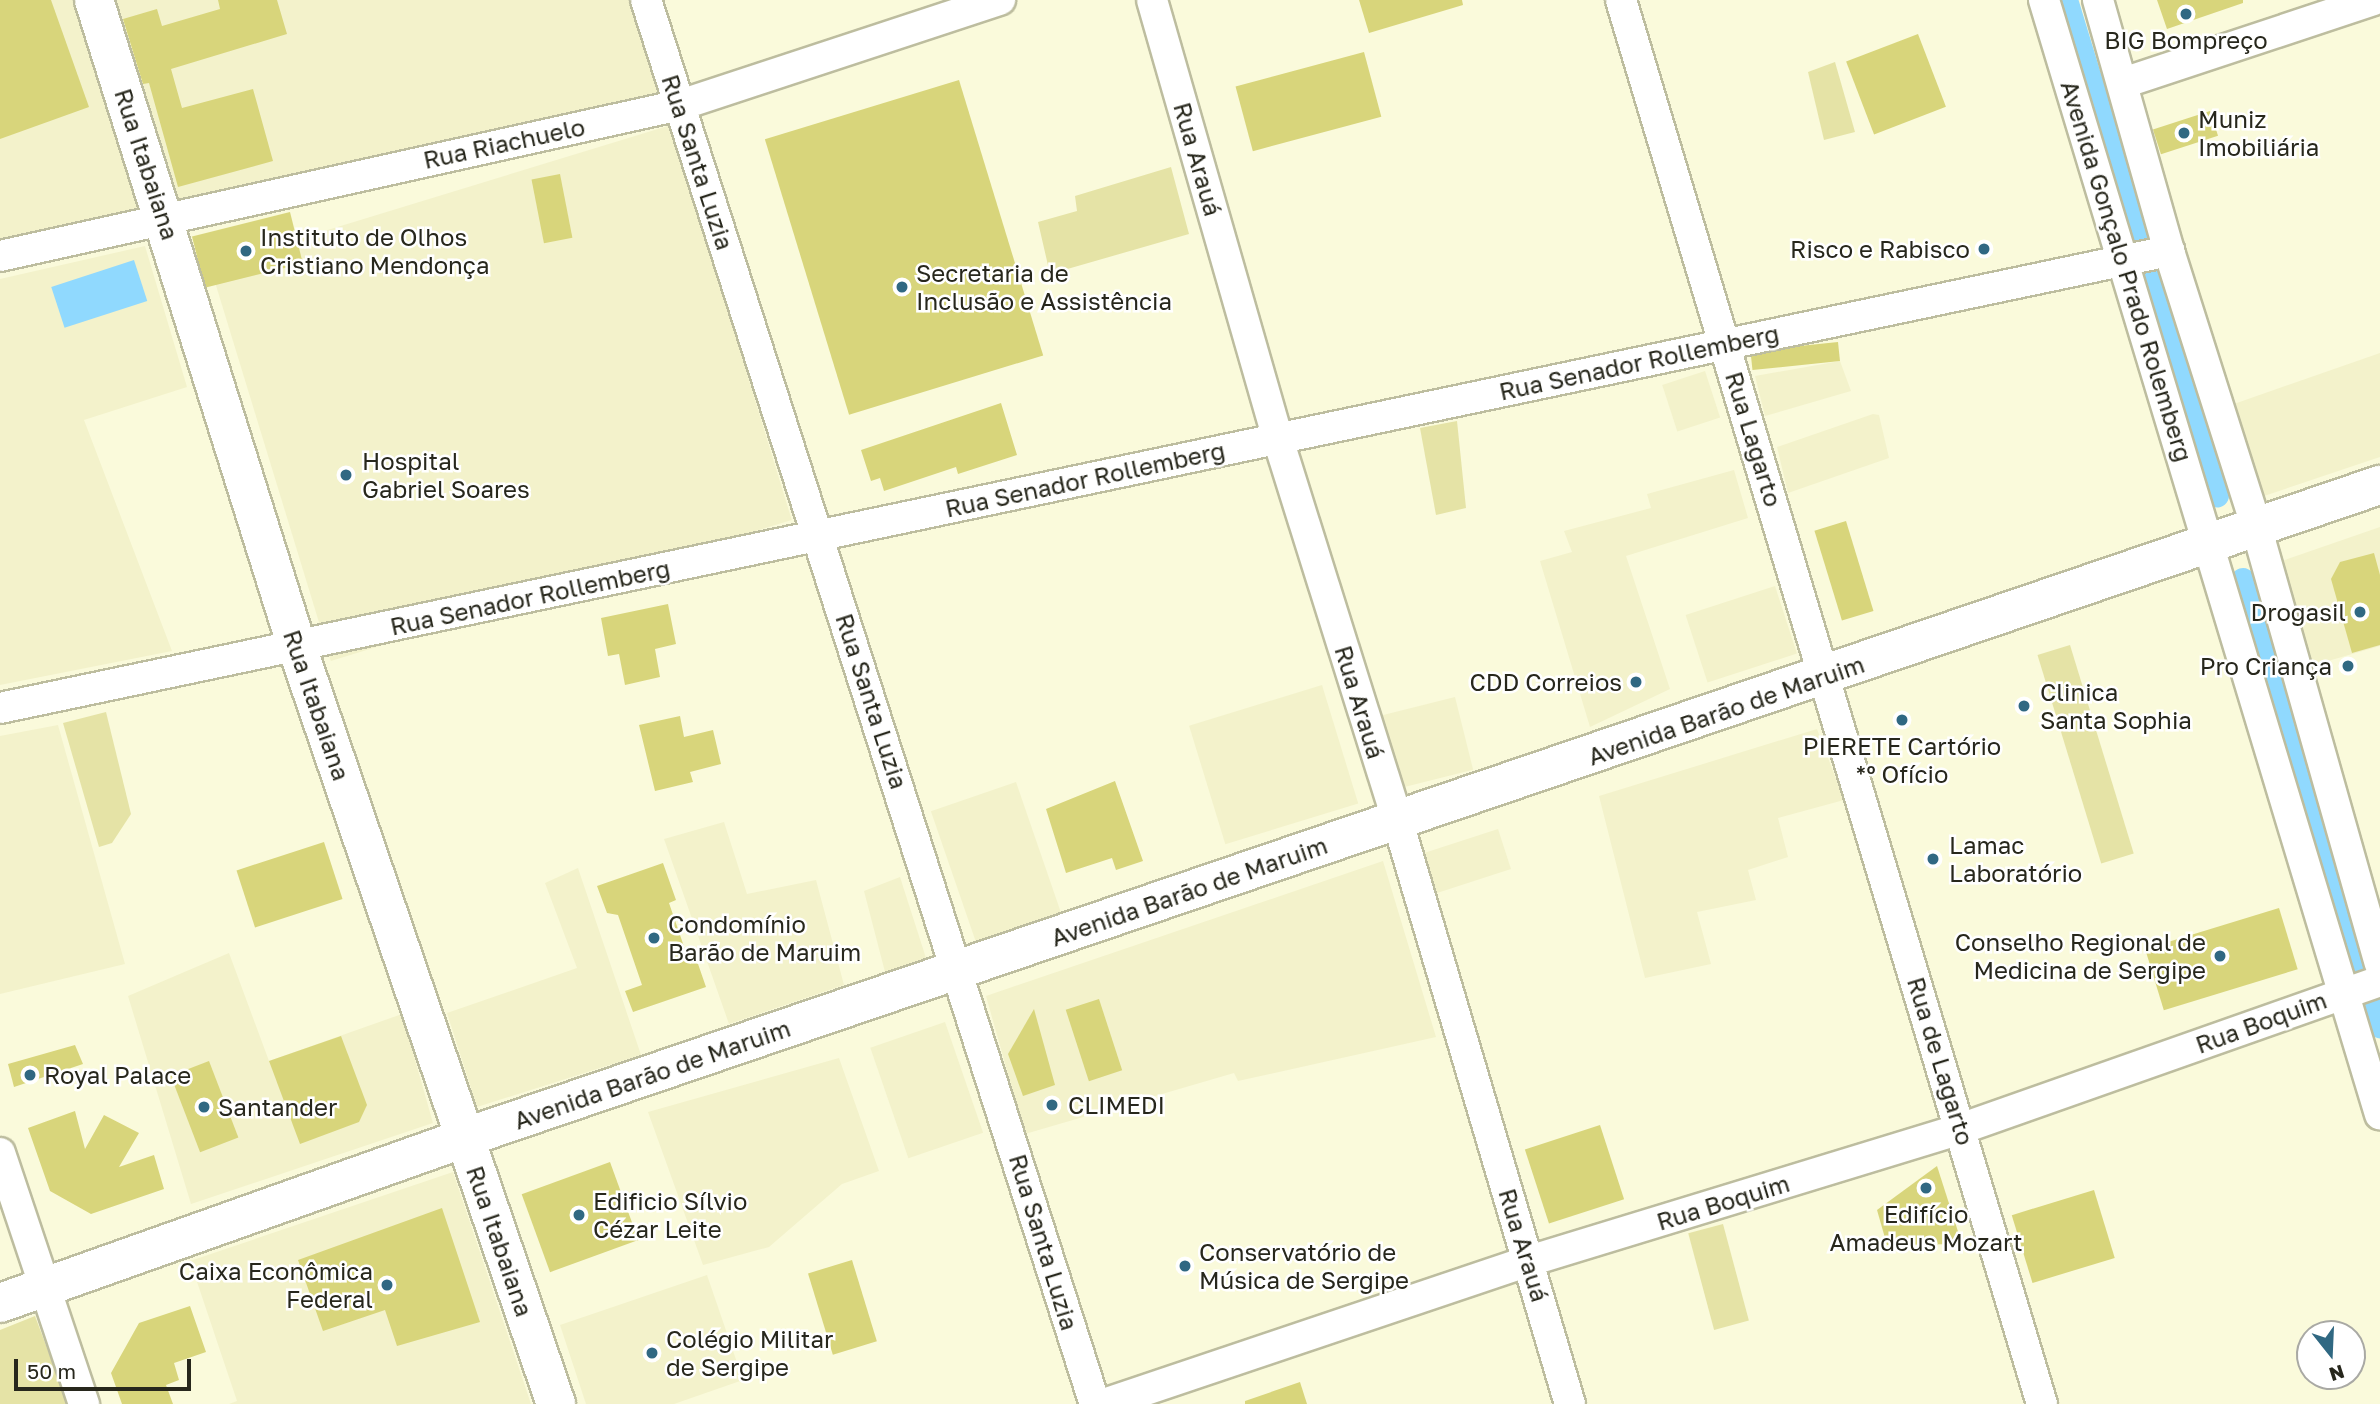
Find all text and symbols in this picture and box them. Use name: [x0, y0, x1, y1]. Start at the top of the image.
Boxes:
marker: BIG Bompreço: [2178, 6, 2194, 22]
place label: BIG Bompreço: [2104, 26, 2268, 54]
street label: Rua Santa Luzia: [656, 71, 740, 253]
street label: Avenida Gonçalo Prado Rolemberg: [2055, 77, 2199, 465]
street label: Rua Itabaiana: [109, 85, 185, 243]
street label: Rua Arauá: [1168, 99, 1228, 219]
place label: Muniz Imobiliária: [2198, 105, 2319, 161]
street label: Rua Riachuelo: [421, 112, 587, 174]
marker: Muniz Imobiliária: [2176, 125, 2192, 141]
place label: Instituto de Olhos Cristiano Mendonça: [260, 223, 489, 279]
place label: Risco e Rabisco: [1790, 235, 1970, 263]
marker: Risco e Rabisco: [1976, 241, 1992, 257]
marker: Instituto de Olhos Cristiano Mendonça: [238, 243, 254, 259]
place label: Secretaria de Inclusão e Assistência: [916, 259, 1172, 315]
marker: Secretaria de Inclusão e Assistência: [894, 279, 910, 295]
street label: Rua Senador Rollemberg: [1496, 318, 1782, 406]
street label: Rua Lagarto: [1720, 368, 1788, 510]
street label: Rua Senador Rollemberg: [942, 435, 1228, 523]
place label: Hospital Gabriel Soares: [362, 447, 530, 503]
marker: Hospital Gabriel Soares: [336, 465, 356, 485]
street label: Rua Senador Rollemberg: [387, 553, 673, 641]
place label: Drogasil: [2251, 598, 2346, 626]
marker: Drogasil: [2352, 604, 2368, 620]
street label: Rua Santa Luzia: [830, 610, 914, 792]
street label: Rua Itabaiana: [278, 626, 356, 784]
street label: Rua Arauá: [1329, 642, 1391, 762]
street label: Avenida Barão de Maruim: [1584, 649, 1868, 771]
place label: Pro Criança: [2200, 652, 2332, 680]
marker: Pro Criança: [2338, 656, 2358, 676]
place label: CDD Correios: [1469, 668, 1622, 696]
marker: CDD Correios: [1628, 674, 1644, 690]
place label: Clinica Santa Sophia: [2040, 678, 2192, 734]
marker: Clinica Santa Sophia: [2014, 696, 2034, 716]
marker: PIERETE Cartório *º Ofício: [1894, 712, 1910, 728]
place label: PIERETE Cartório *º Ofício: [1803, 732, 2001, 788]
street label: Avenida Barão de Maruim: [1047, 830, 1331, 952]
place label: Lamac Laboratório: [1949, 831, 2082, 887]
marker: Lamac Laboratório: [1923, 849, 1943, 869]
place label: Condomínio Barão de Maruim: [668, 910, 861, 966]
place label: Conselho Regional de Medicina de Sergipe: [1955, 928, 2206, 984]
marker: Condomínio Barão de Maruim: [646, 930, 662, 946]
marker: Conselho Regional de Medicina de Sergipe: [2212, 948, 2228, 964]
street label: Rua de Lagarto: [1902, 973, 1980, 1149]
street label: Rua Boquim: [2192, 985, 2330, 1059]
street label: Avenida Barão de Maruim: [510, 1013, 794, 1135]
place label: Royal Palace: [44, 1061, 191, 1089]
marker: Royal Palace: [22, 1067, 38, 1083]
place label: CLIMEDI: [1068, 1091, 1165, 1119]
place label: Santander: [218, 1093, 337, 1121]
marker: CLIMEDI: [1042, 1095, 1062, 1115]
marker: Santander: [196, 1099, 212, 1115]
street label: Rua Santa Luzia: [1004, 1151, 1084, 1333]
street label: Rua Itabaiana: [461, 1162, 539, 1320]
street label: Rua Boquim: [1653, 1168, 1793, 1236]
marker: Edifício Amadeus Mozart: [1918, 1180, 1934, 1196]
street label: Rua Arauá: [1493, 1185, 1555, 1305]
place label: Edificio Sílvio Cézar Leite: [593, 1187, 747, 1243]
place label: Edifício Amadeus Mozart: [1829, 1200, 2023, 1256]
marker: Edificio Sílvio Cézar Leite: [571, 1207, 587, 1223]
place label: Conservatório de Música de Sergipe: [1199, 1238, 1409, 1294]
place label: Caixa Econômica Federal: [179, 1257, 373, 1313]
marker: Conservatório de Música de Sergipe: [1177, 1258, 1193, 1274]
marker: Caixa Econômica Federal: [379, 1277, 395, 1293]
north arrow: [2296, 1320, 2366, 1390]
place label: Colégio Militar de Sergipe: [666, 1325, 833, 1381]
scale bar: [18, 1344, 194, 1388]
marker: Colégio Militar de Sergipe: [644, 1345, 660, 1361]
text: 50 m: [27, 1358, 76, 1384]
text: N: [2327, 1360, 2347, 1387]

